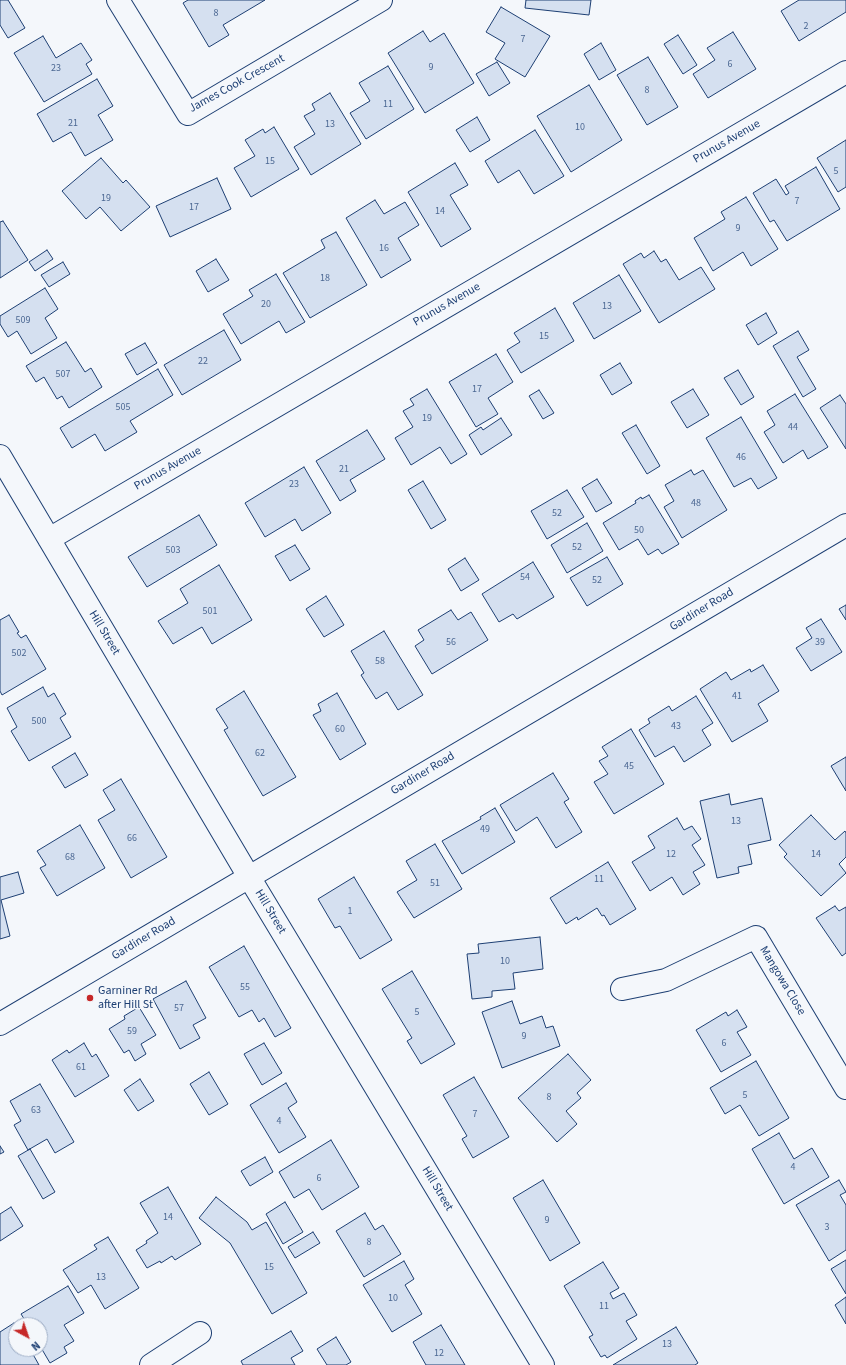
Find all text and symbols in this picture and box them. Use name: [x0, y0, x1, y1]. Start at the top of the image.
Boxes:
house number: 8: [214, 8, 218, 20]
house number: 2: [804, 21, 808, 33]
house number: 7: [521, 34, 525, 46]
street label: James Cook Crescent: [187, 52, 287, 116]
house number: 6: [728, 59, 732, 71]
house number: 9: [429, 62, 433, 74]
house number: 23: [51, 63, 61, 75]
house number: 8: [645, 85, 649, 97]
house number: 11: [383, 99, 393, 111]
street label: Prunus Avenue: [691, 117, 763, 167]
house number: 21: [68, 118, 78, 130]
house number: 13: [325, 119, 335, 131]
house number: 10: [575, 122, 585, 134]
house number: 15: [265, 156, 275, 168]
house number: 5: [834, 166, 838, 178]
house number: 19: [101, 193, 111, 205]
house number: 7: [795, 196, 799, 208]
house number: 17: [189, 202, 199, 214]
house number: 14: [435, 206, 445, 218]
house number: 9: [736, 223, 740, 235]
house number: 16: [379, 243, 389, 255]
house number: 18: [320, 273, 330, 285]
street label: Prunus Avenue: [411, 280, 483, 330]
house number: 20: [261, 299, 271, 311]
house number: 13: [602, 301, 612, 313]
house number: 509: [16, 315, 30, 327]
house number: 15: [539, 331, 549, 343]
house number: 22: [198, 356, 208, 368]
house number: 507: [56, 369, 70, 381]
house number: 17: [472, 384, 482, 396]
house number: 505: [116, 402, 130, 414]
house number: 19: [422, 413, 432, 425]
house number: 44: [788, 422, 798, 434]
street label: Prunus Avenue: [132, 444, 204, 494]
house number: 46: [736, 452, 746, 464]
house number: 21: [339, 464, 349, 476]
house number: 23: [289, 479, 299, 491]
house number: 48: [691, 498, 701, 510]
house number: 52: [552, 508, 562, 520]
house number: 50: [634, 525, 644, 537]
house number: 52: [572, 542, 582, 554]
house number: 503: [166, 545, 180, 557]
house number: 54: [520, 572, 530, 584]
house number: 52: [592, 575, 602, 587]
street label: Gardiner Road: [667, 585, 737, 635]
house number: 501: [203, 606, 217, 618]
street label: Hill Street: [85, 608, 123, 658]
house number: 56: [446, 637, 456, 649]
house number: 39: [815, 637, 825, 649]
house number: 502: [12, 648, 26, 660]
house number: 58: [375, 656, 385, 668]
house number: 41: [732, 691, 742, 703]
house number: 500: [32, 716, 46, 728]
house number: 43: [671, 721, 681, 733]
house number: 60: [335, 724, 345, 736]
house number: 62: [255, 748, 265, 760]
street label: Gardiner Road: [388, 749, 458, 799]
house number: 45: [624, 761, 634, 773]
house number: 13: [731, 816, 741, 828]
house number: 49: [480, 824, 490, 836]
house number: 66: [127, 833, 137, 845]
house number: 12: [666, 849, 676, 861]
house number: 14: [811, 849, 821, 861]
house number: 68: [65, 852, 75, 864]
house number: 11: [594, 874, 604, 886]
house number: 51: [430, 878, 440, 890]
street label: Hill Street: [251, 887, 289, 937]
house number: 1: [348, 906, 352, 918]
street label: Gardiner Road: [109, 914, 179, 964]
street label: Mangowa Close: [756, 944, 808, 1018]
house number: 10: [500, 956, 510, 968]
house number: 55: [240, 982, 250, 994]
place label: Garniner Rd after Hill St: [98, 984, 158, 1012]
marker: Garniner Rd after Hill St: [85, 993, 95, 1003]
house number: 57: [174, 1003, 184, 1015]
house number: 5: [415, 1007, 419, 1019]
house number: 59: [127, 1026, 137, 1038]
house number: 9: [522, 1031, 526, 1043]
house number: 6: [722, 1038, 726, 1050]
house number: 61: [76, 1062, 86, 1074]
house number: 5: [743, 1090, 747, 1102]
house number: 8: [547, 1092, 551, 1104]
house number: 63: [31, 1105, 41, 1117]
house number: 7: [473, 1109, 477, 1121]
house number: 4: [277, 1116, 281, 1128]
house number: 4: [791, 1162, 795, 1174]
street label: Hill Street: [418, 1164, 456, 1214]
house number: 6: [317, 1173, 321, 1185]
house number: 14: [163, 1212, 173, 1224]
house number: 9: [545, 1215, 549, 1227]
house number: 3: [825, 1222, 829, 1234]
house number: 8: [367, 1237, 371, 1249]
house number: 15: [264, 1262, 274, 1274]
house number: 13: [96, 1272, 106, 1284]
house number: 10: [388, 1293, 398, 1305]
house number: 11: [599, 1301, 609, 1313]
north arrow: [8, 1317, 48, 1357]
text: N: [28, 1338, 43, 1354]
house number: 13: [662, 1339, 672, 1351]
house number: 12: [434, 1348, 444, 1360]

